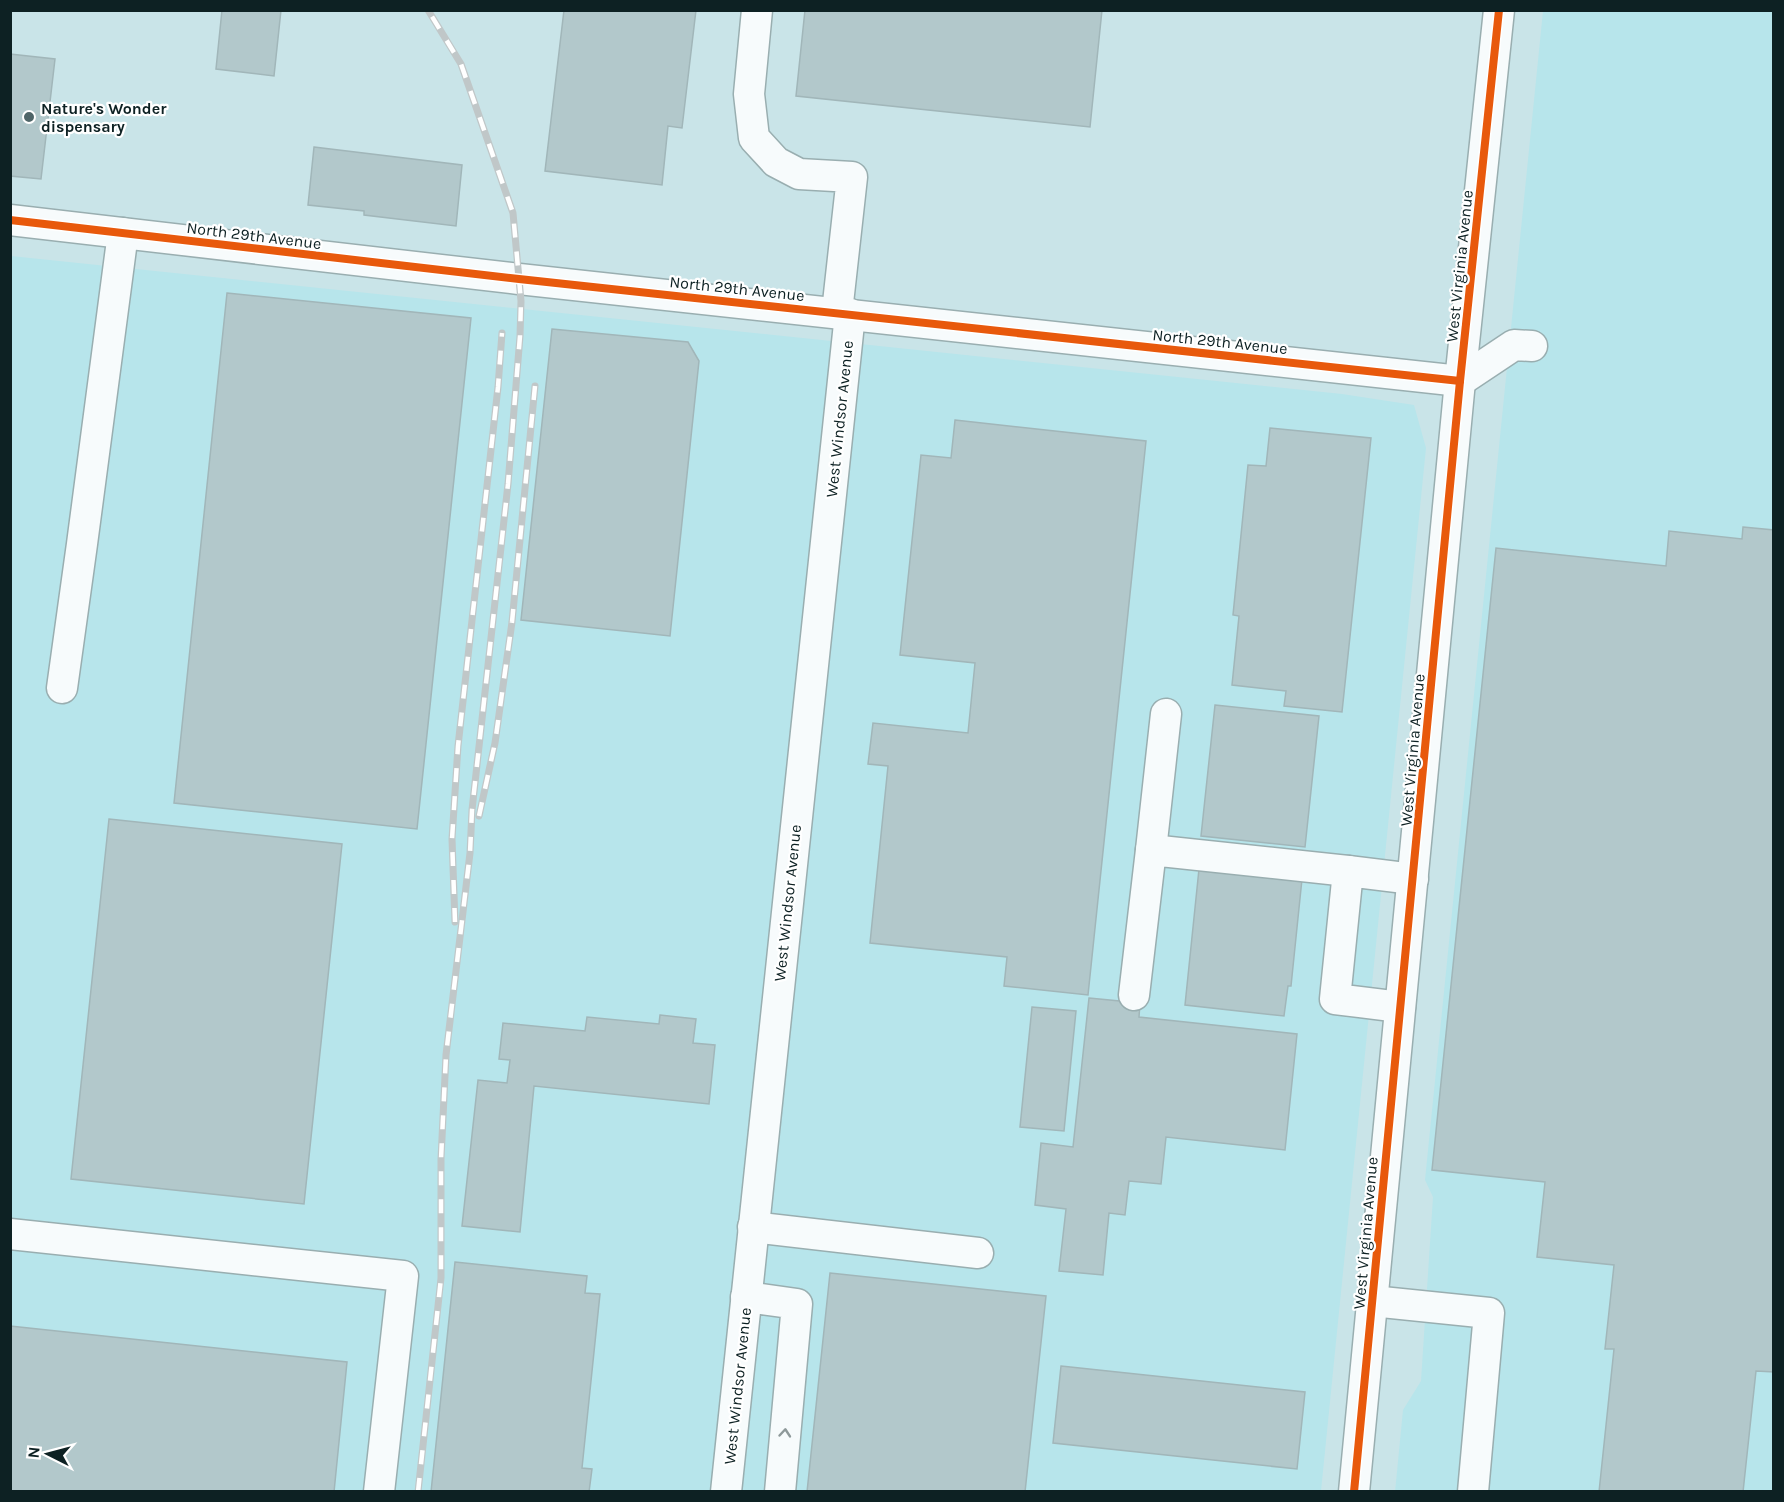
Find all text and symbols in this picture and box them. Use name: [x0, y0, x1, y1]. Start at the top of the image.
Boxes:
place label: Nature's Wonder dispensary: [41, 99, 167, 136]
marker: Nature's Wonder dispensary: [22, 110, 36, 124]
street label: West Virginia Avenue: [1442, 189, 1477, 343]
street label: North 29th Avenue: [185, 218, 322, 253]
street label: North 29th Avenue: [669, 272, 805, 305]
street label: North 29th Avenue: [1152, 325, 1288, 358]
street label: West Windsor Avenue: [822, 340, 857, 499]
street label: West Virginia Avenue: [1396, 673, 1429, 827]
street label: West Windsor Avenue: [770, 824, 805, 983]
street label: West Virginia Avenue: [1349, 1156, 1382, 1310]
street label: West Windsor Avenue: [720, 1307, 755, 1466]
north arrow: [18, 1424, 78, 1484]
one-way arrow: [778, 1429, 791, 1438]
text: N: [24, 1446, 44, 1459]

